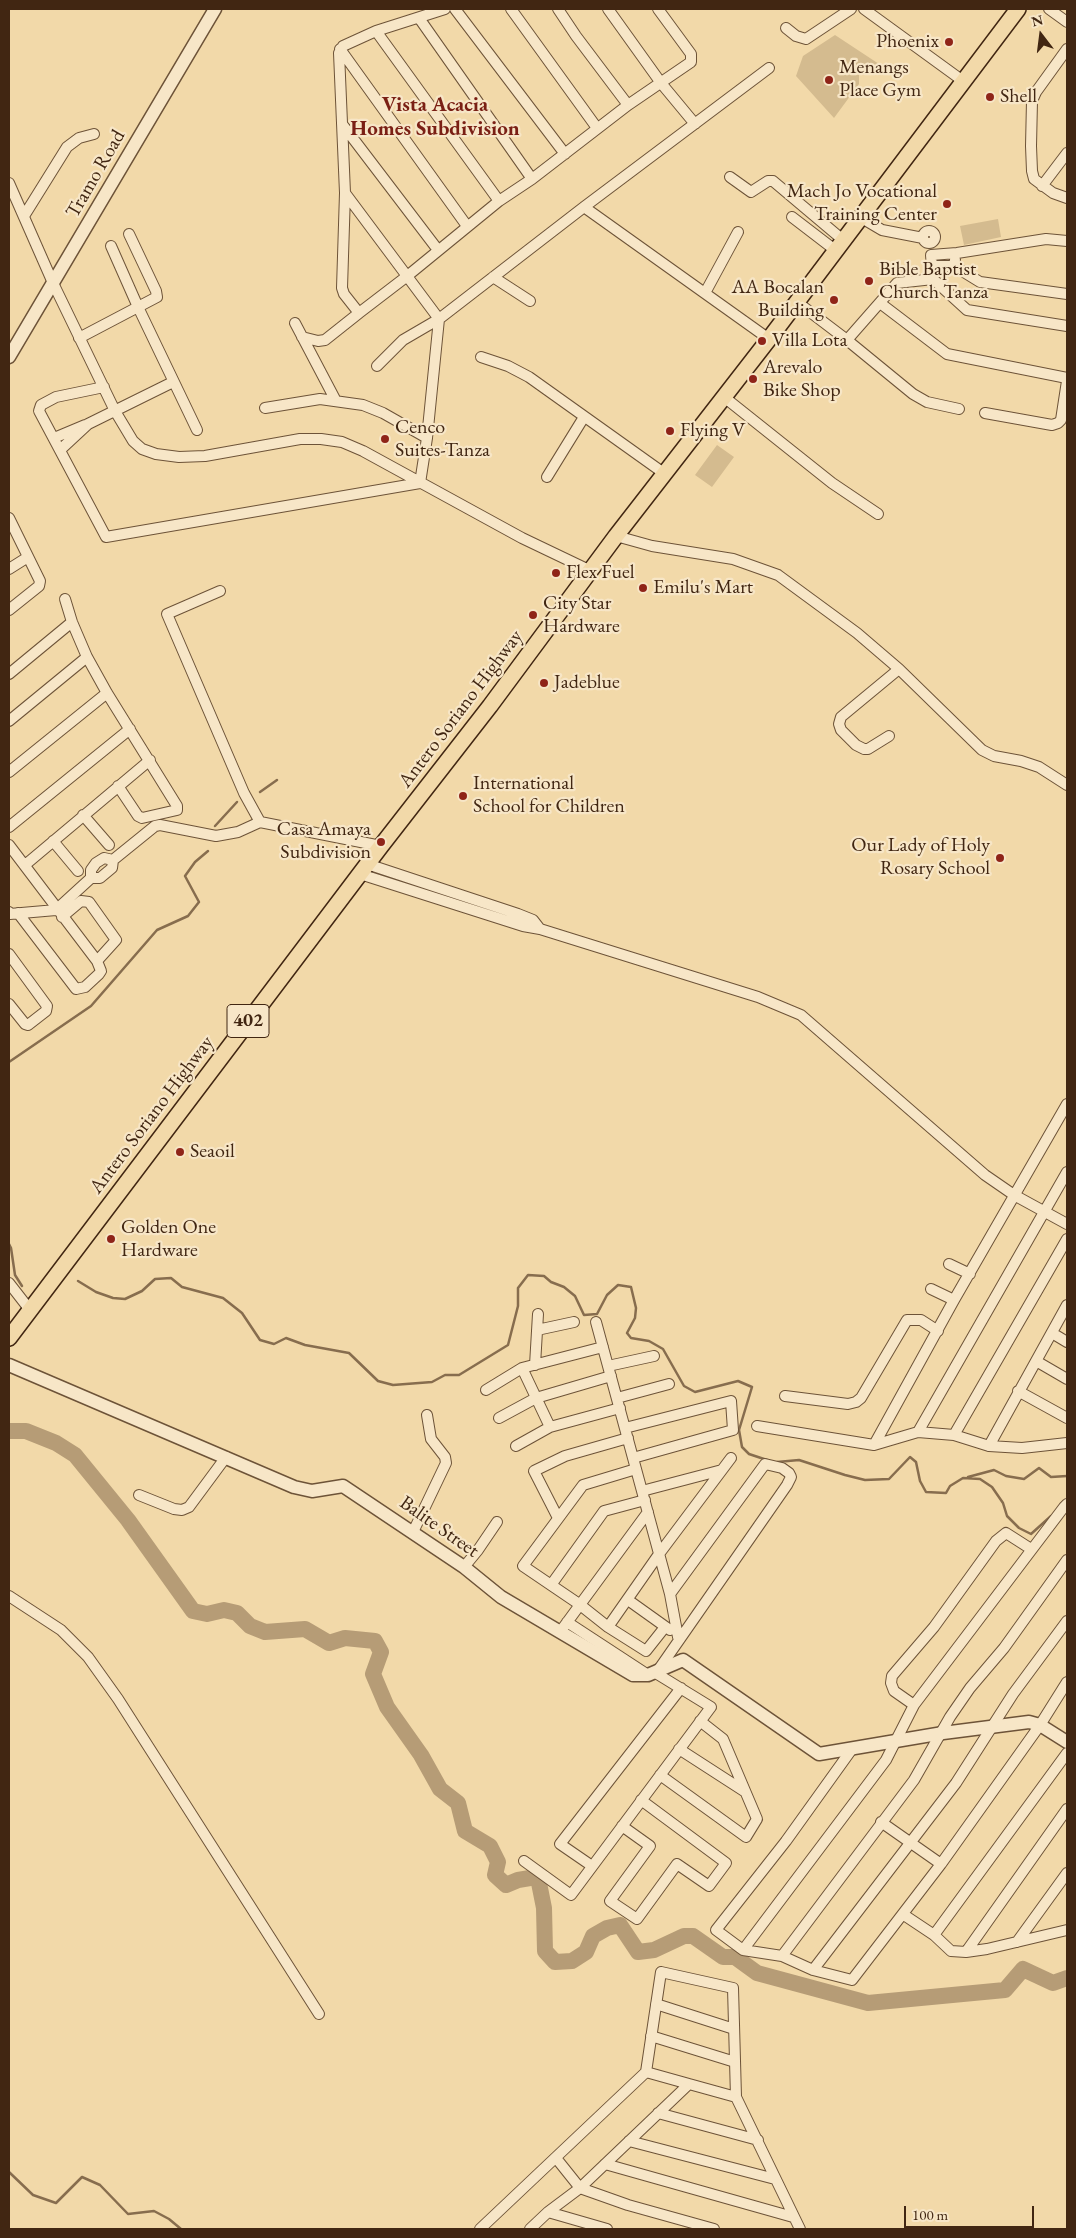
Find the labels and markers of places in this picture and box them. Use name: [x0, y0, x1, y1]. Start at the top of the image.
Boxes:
place label: Phoenix: [876, 30, 939, 54]
marker: Phoenix: [943, 36, 955, 48]
place label: Menangs Place Gym: [839, 56, 921, 103]
marker: Menangs Place Gym: [823, 74, 835, 86]
place label: Shell: [1000, 85, 1037, 109]
marker: Shell: [984, 91, 996, 103]
place label: Mach Jo Vocational Training Center: [787, 180, 937, 227]
marker: Mach Jo Vocational Training Center: [941, 198, 953, 210]
place label: Bible Baptist Church Tanza: [879, 258, 989, 305]
marker: Bible Baptist Church Tanza: [863, 275, 875, 287]
place label: AA Bocalan Building: [732, 276, 824, 323]
marker: AA Bocalan Building: [828, 294, 840, 306]
place label: Villa Lota: [772, 329, 847, 353]
marker: Villa Lota: [756, 335, 768, 347]
place label: Arevalo Bike Shop: [763, 356, 841, 403]
marker: Arevalo Bike Shop: [747, 373, 759, 385]
place label: Cenco Suites-Tanza: [395, 416, 490, 463]
place label: Flying V: [680, 419, 745, 443]
marker: Flying V: [664, 425, 676, 437]
marker: Cenco Suites-Tanza: [379, 433, 391, 445]
place label: Flex Fuel: [566, 561, 635, 585]
marker: Flex Fuel: [550, 567, 562, 579]
place label: Emilu's Mart: [653, 576, 753, 600]
marker: Emilu's Mart: [637, 582, 649, 594]
place label: City Star Hardware: [543, 592, 620, 639]
marker: City Star Hardware: [527, 609, 539, 621]
place label: Jadeblue: [554, 671, 620, 695]
marker: Jadeblue: [538, 677, 550, 689]
place label: International School for Children: [473, 772, 625, 819]
marker: International School for Children: [457, 790, 469, 802]
place label: Casa Amaya Subdivision: [277, 818, 371, 865]
place label: Our Lady of Holy Rosary School: [851, 834, 990, 881]
marker: Casa Amaya Subdivision: [375, 836, 387, 848]
marker: Our Lady of Holy Rosary School: [994, 852, 1006, 864]
place label: Seaoil: [190, 1140, 235, 1164]
marker: Seaoil: [174, 1146, 186, 1158]
place label: Golden One Hardware: [121, 1216, 216, 1263]
marker: Golden One Hardware: [105, 1233, 117, 1245]

